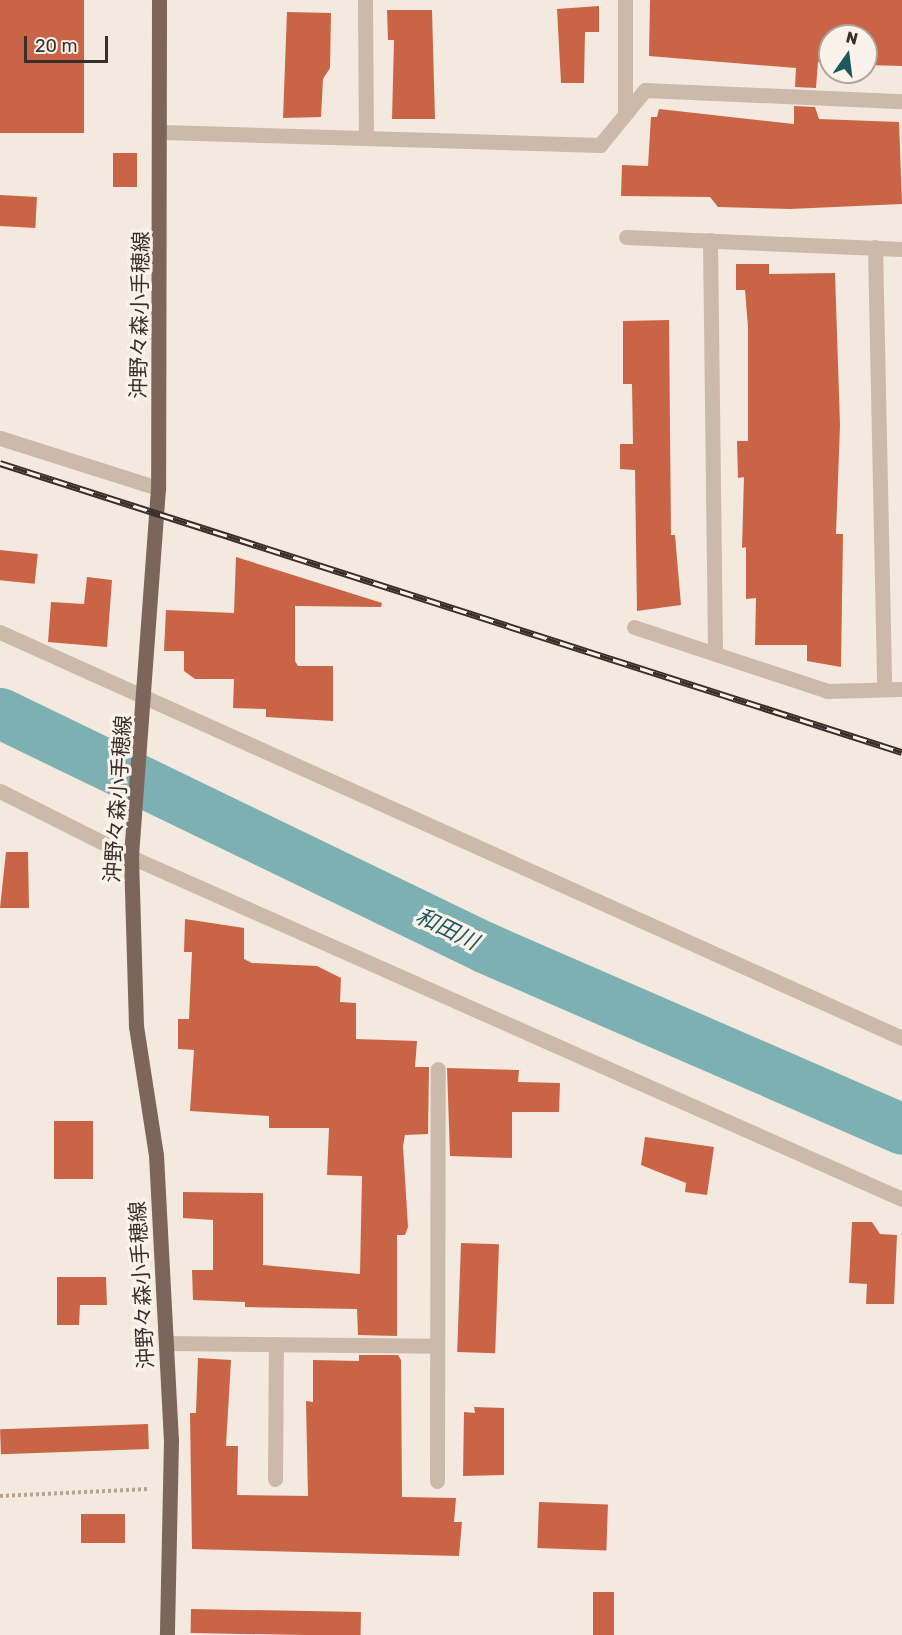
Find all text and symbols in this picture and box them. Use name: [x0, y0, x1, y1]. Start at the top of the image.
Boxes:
scale bar: [27, 24, 111, 62]
north arrow: [818, 24, 878, 84]
text: N: [844, 27, 860, 49]
text: 20 m: [35, 35, 77, 57]
street label: 沖野々森小手穂線: [126, 231, 154, 399]
street label: 沖野々森小手穂線: [100, 714, 136, 884]
water label: 和田川: [412, 903, 482, 955]
street label: 沖野々森小手穂線: [125, 1200, 159, 1370]

